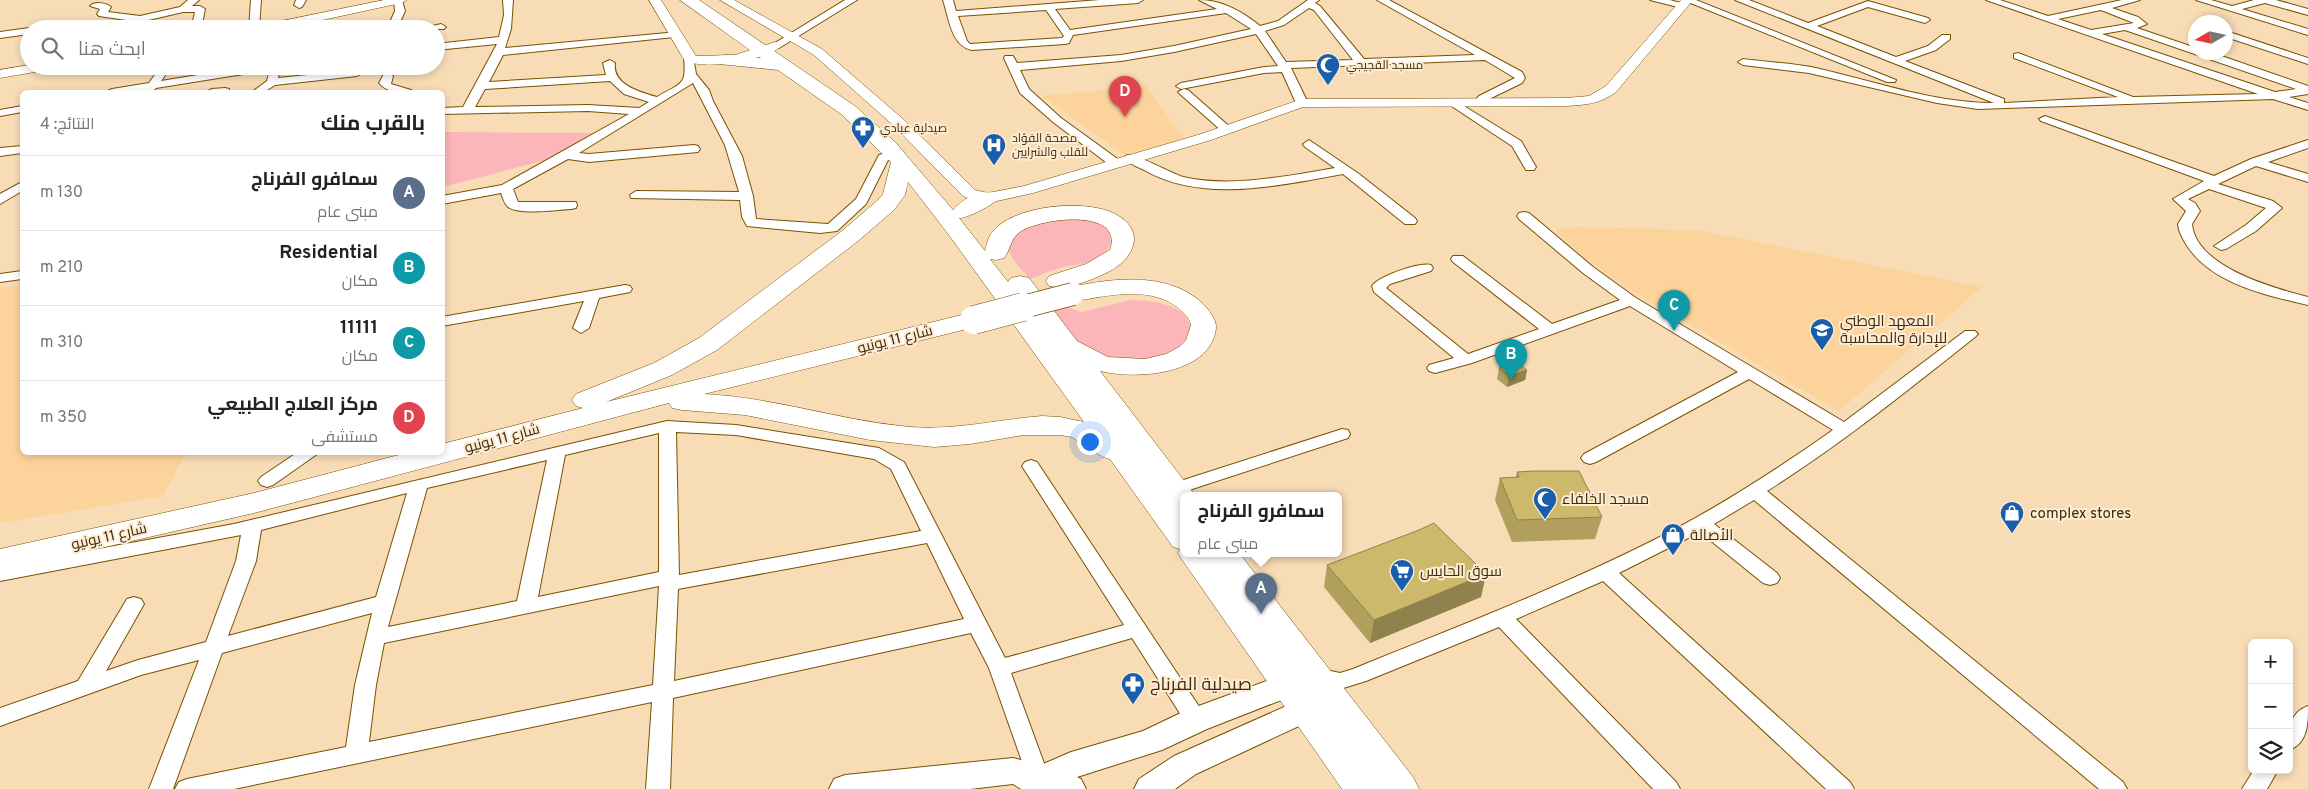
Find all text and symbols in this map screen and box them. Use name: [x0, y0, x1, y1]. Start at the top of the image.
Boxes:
north arrow: [2188, 15, 2233, 60]
search box: [20, 20, 445, 75]
icon: search: [38, 34, 66, 62]
text: ابحث هنا: [78, 38, 146, 62]
mosque icon: مسجد القجيجي: [1315, 52, 1341, 86]
place label: مسجد القجيجي: [1346, 58, 1423, 75]
pin: D: [1109, 76, 1141, 117]
text: بالقرب منك: [321, 111, 425, 138]
text: النتائج: 4: [40, 115, 94, 135]
pharmacy icon: صيدلية عبادي: [850, 115, 876, 149]
place label: صيدلية عبادي: [880, 121, 947, 138]
place label: مصحة الفؤاد للقلب والشرايين: [1012, 131, 1088, 161]
hospital icon: مصحة الفؤاد للقلب والشرايين: [981, 132, 1007, 166]
text: سمافرو الفرناج: [251, 168, 378, 192]
text: 130 m: [40, 183, 83, 203]
text: A: [403, 183, 415, 203]
text: مبنى عام: [317, 203, 378, 223]
text: Residential: [279, 241, 378, 265]
text: 210 m: [40, 258, 83, 278]
text: B: [403, 258, 415, 278]
text: مكان: [342, 272, 378, 292]
pin: C: [1658, 290, 1690, 331]
place label: المعهد الوطني للإدارة والمحاسبة: [1840, 313, 1947, 349]
text: 11111: [340, 316, 378, 340]
school or university icon: المعهد الوطني للإدارة والمحاسبة: [1809, 317, 1835, 351]
street label: شارع 11 يونيو: [856, 322, 935, 359]
text: 310 m: [40, 333, 83, 353]
text: C: [404, 333, 414, 353]
pin: B: [1495, 339, 1527, 380]
text: مكان: [342, 347, 378, 367]
text: مركز العلاج الطبيعي: [208, 393, 378, 417]
text: 350 m: [40, 408, 87, 428]
text: D: [403, 408, 415, 428]
street label: شارع 11 يونيو: [463, 420, 542, 459]
text: مستشفى: [311, 428, 378, 448]
your location: [1077, 429, 1103, 455]
mosque icon: مسجد الخلفاء: [1532, 486, 1558, 520]
place label: مسجد الخلفاء: [1562, 491, 1649, 510]
popup: [1180, 492, 1342, 557]
text: سمافرو الفرناج: [1198, 500, 1324, 524]
shop icon: complex stores: [1999, 500, 2025, 534]
place label: complex stores: [2030, 505, 2131, 524]
street label: شارع 11 يونيو: [70, 520, 149, 555]
shop icon: الأصالة: [1660, 522, 1686, 556]
place label: الأصالة: [1690, 527, 1733, 546]
text: مبنى عام: [1198, 535, 1258, 555]
supermarket icon: سوق الحايس: [1389, 558, 1415, 592]
place label: سوق الحايس: [1420, 563, 1502, 582]
pin: A: [1245, 573, 1277, 614]
map controls: [2248, 639, 2293, 774]
button: +: [2248, 639, 2293, 684]
pharmacy icon: صيدلية الفرناج: [1120, 671, 1146, 705]
place label: صيدلية الفرناج: [1150, 674, 1252, 697]
button: −: [2248, 684, 2293, 729]
button: layers: [2248, 729, 2293, 774]

